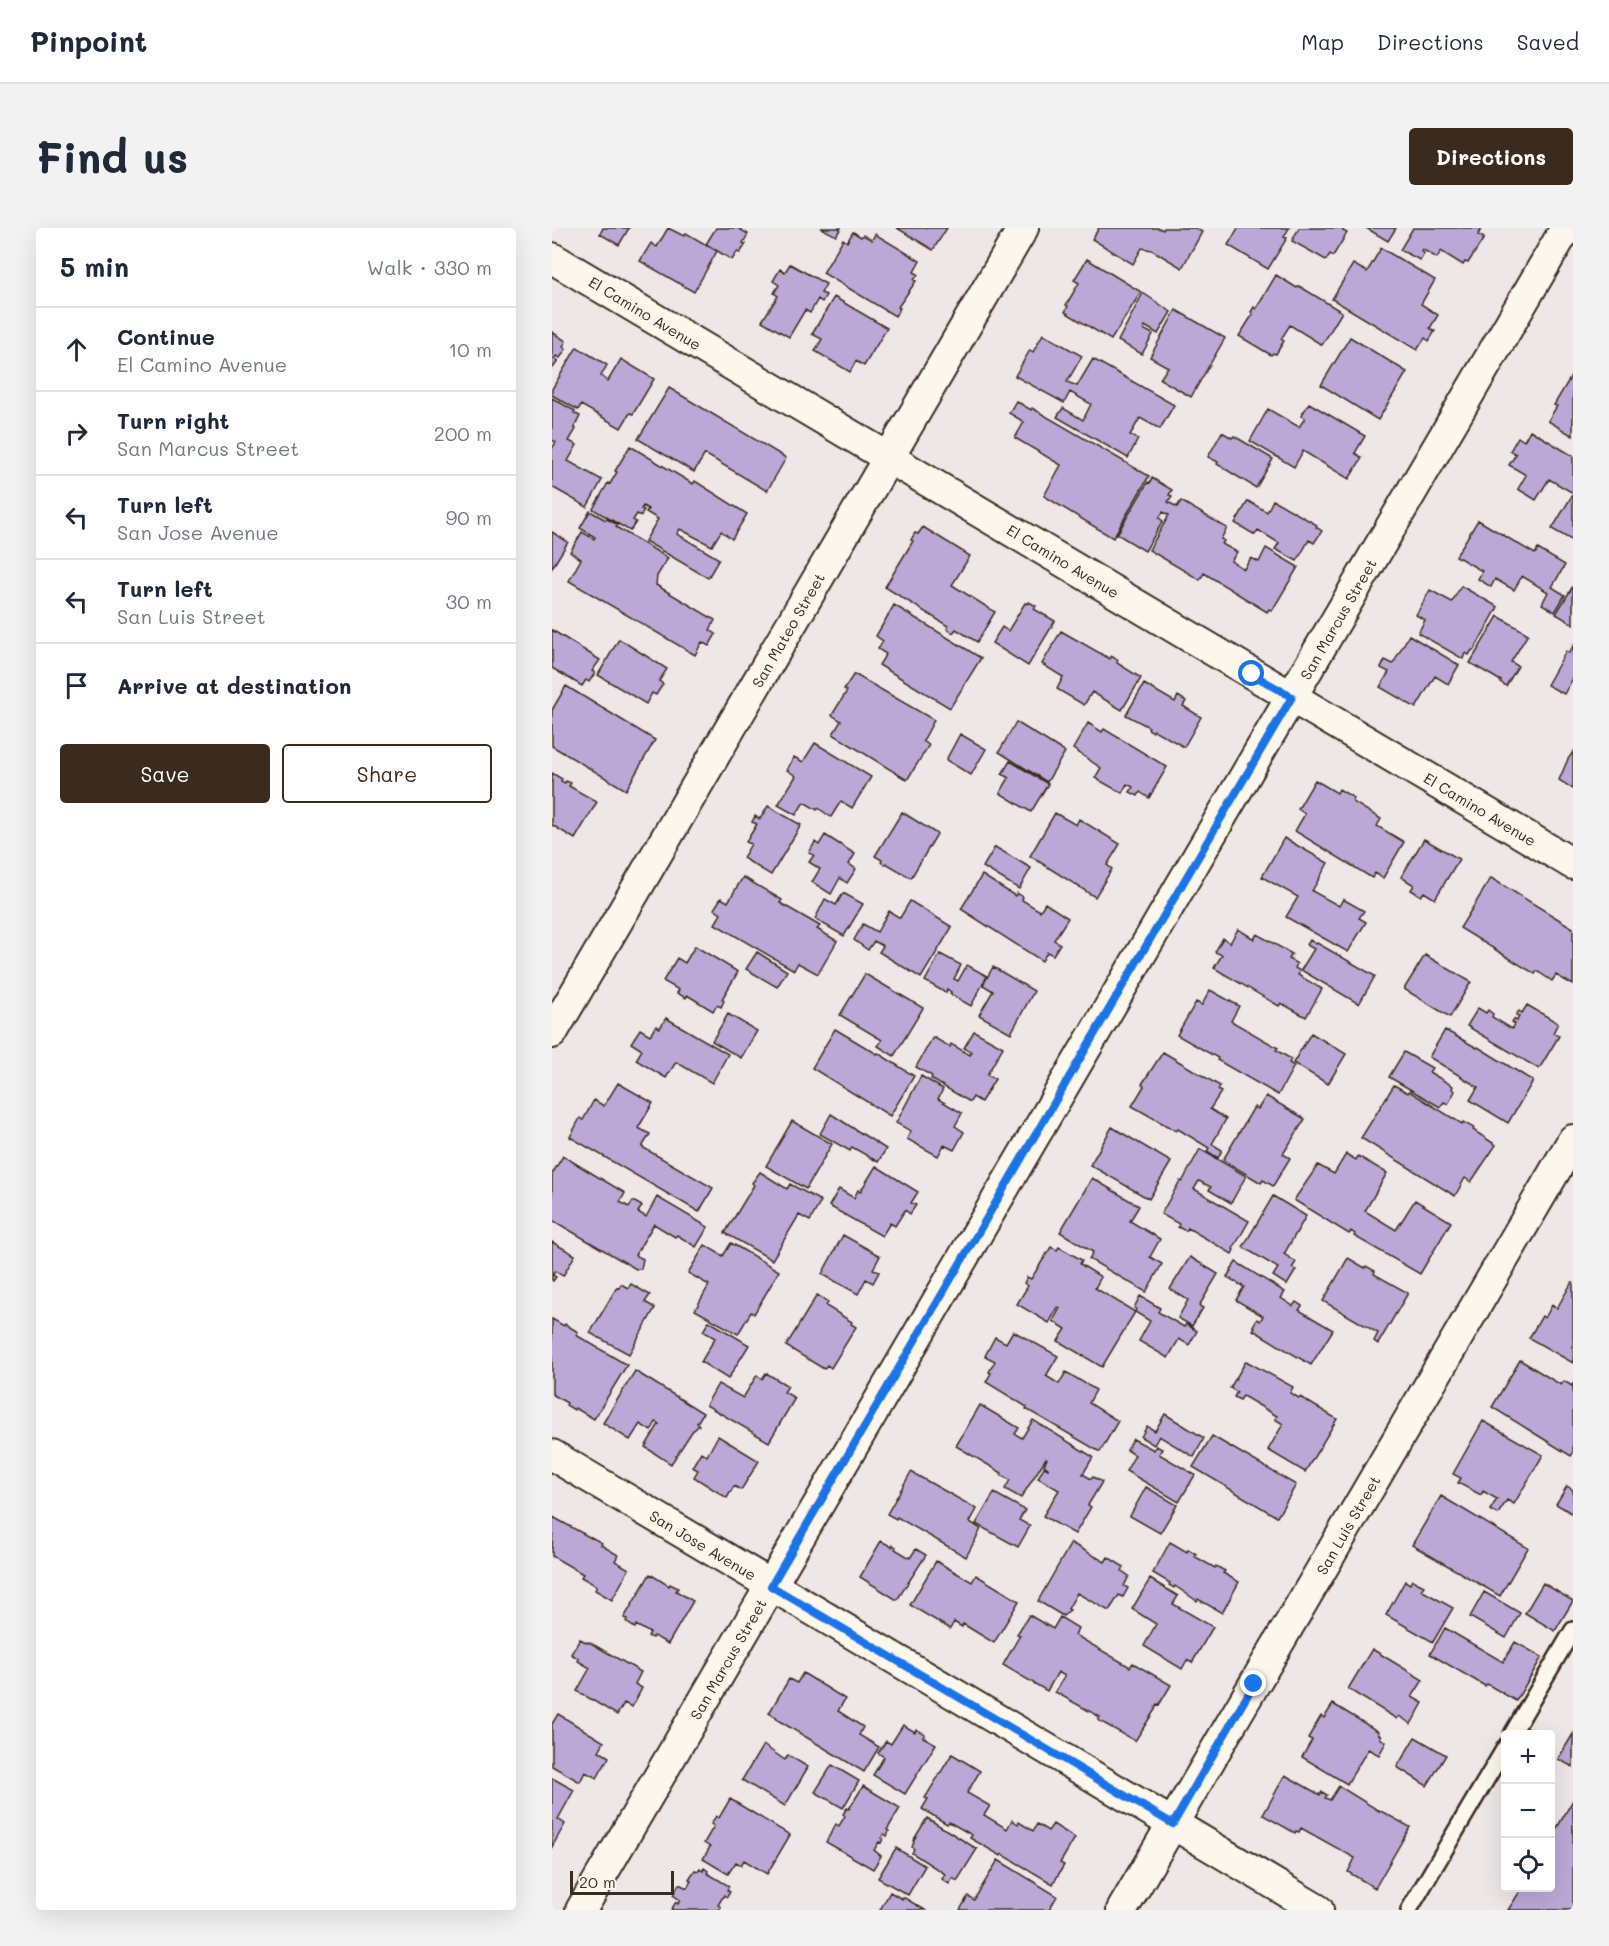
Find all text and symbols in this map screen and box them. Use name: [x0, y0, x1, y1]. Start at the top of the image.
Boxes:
text: Pinpoint: [30, 23, 147, 59]
text: Map: [1301, 28, 1344, 55]
text: Directions: [1377, 28, 1484, 55]
text: Saved: [1517, 28, 1579, 55]
button: Directions: [1409, 128, 1573, 185]
text: Find us: [36, 129, 188, 184]
text: 5 min: [60, 250, 129, 284]
text: Walk · 330 m: [367, 254, 492, 280]
street label: El Camino Avenue: [585, 272, 705, 354]
text: Continue: [117, 322, 215, 351]
icon: ahead: [60, 333, 93, 366]
text: 10 m: [448, 336, 492, 362]
text: El Camino Avenue: [117, 351, 287, 377]
text: Turn right: [117, 406, 229, 435]
icon: right: [60, 417, 93, 450]
text: 200 m: [434, 420, 492, 446]
text: San Marcus Street: [117, 435, 299, 461]
text: Turn left: [117, 490, 213, 519]
icon: left: [60, 501, 93, 534]
text: 90 m: [446, 504, 492, 530]
text: San Jose Avenue: [117, 519, 279, 545]
street label: El Camino Avenue: [1003, 520, 1123, 602]
street label: San Marcus Street: [1295, 555, 1381, 683]
street label: San Mateo Street: [747, 569, 829, 691]
text: Turn left: [117, 574, 213, 603]
icon: left: [60, 585, 93, 618]
text: 30 m: [446, 588, 492, 614]
text: San Luis Street: [117, 603, 266, 629]
route start: [1238, 660, 1264, 686]
icon: arrive: [60, 669, 93, 702]
text: Arrive at destination: [117, 671, 352, 700]
button: Save: [60, 744, 270, 803]
button: Share: [282, 744, 492, 803]
street label: El Camino Avenue: [1420, 768, 1540, 850]
street label: San Luis Street: [1311, 1472, 1385, 1578]
street label: San Jose Avenue: [646, 1505, 760, 1585]
street label: San Marcus Street: [685, 1595, 771, 1723]
route end: [1240, 1670, 1266, 1696]
map controls: [1501, 1730, 1555, 1892]
button: +: [1501, 1730, 1555, 1784]
button: −: [1501, 1784, 1555, 1838]
button: locate: [1501, 1838, 1555, 1892]
scale bar: [570, 1868, 674, 1896]
text: 20 m: [579, 1871, 616, 1892]

